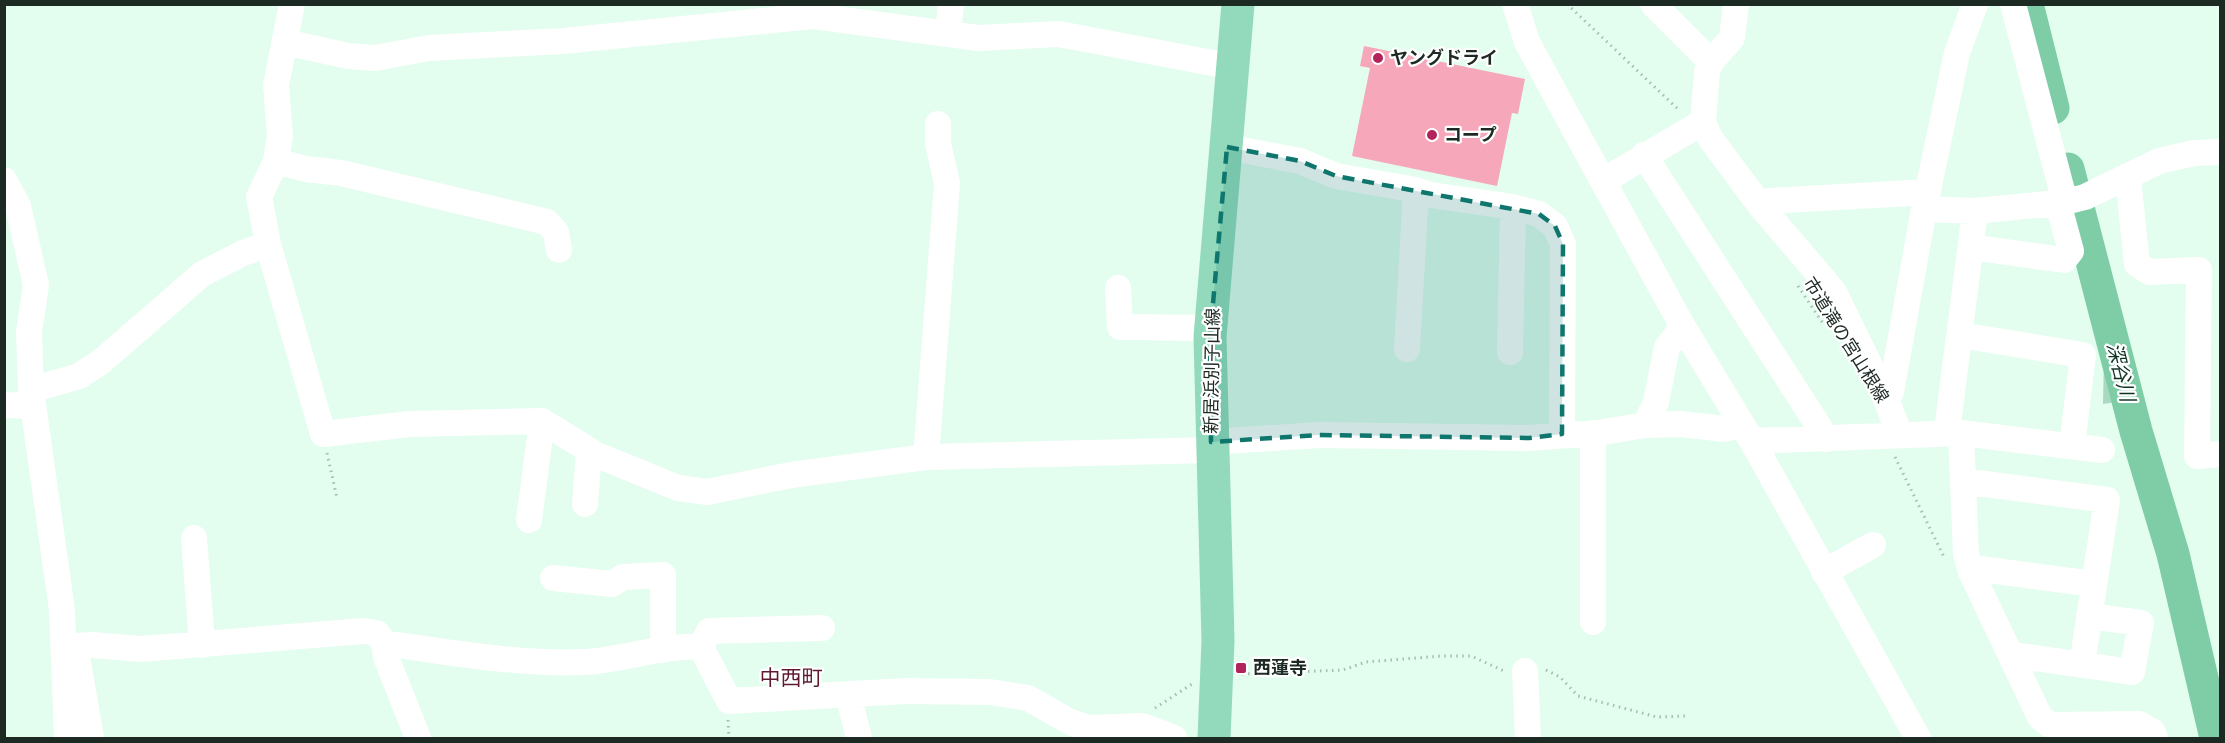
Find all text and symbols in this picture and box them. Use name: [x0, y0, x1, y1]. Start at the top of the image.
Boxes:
place label: ヤングドライ: [1390, 46, 1498, 70]
marker: ヤングドライ: [1371, 51, 1385, 65]
place label: コープ: [1444, 123, 1497, 147]
marker: コープ: [1425, 128, 1439, 142]
street label: 市道滝の宮山根線: [1798, 273, 1894, 407]
street label: 新居浜別子山線: [1199, 308, 1225, 434]
water label: 深谷川: [2101, 340, 2141, 406]
place label: 西蓮寺: [1253, 656, 1307, 680]
marker: 西蓮寺: [1234, 661, 1248, 675]
district label: 中西町: [760, 664, 823, 692]

